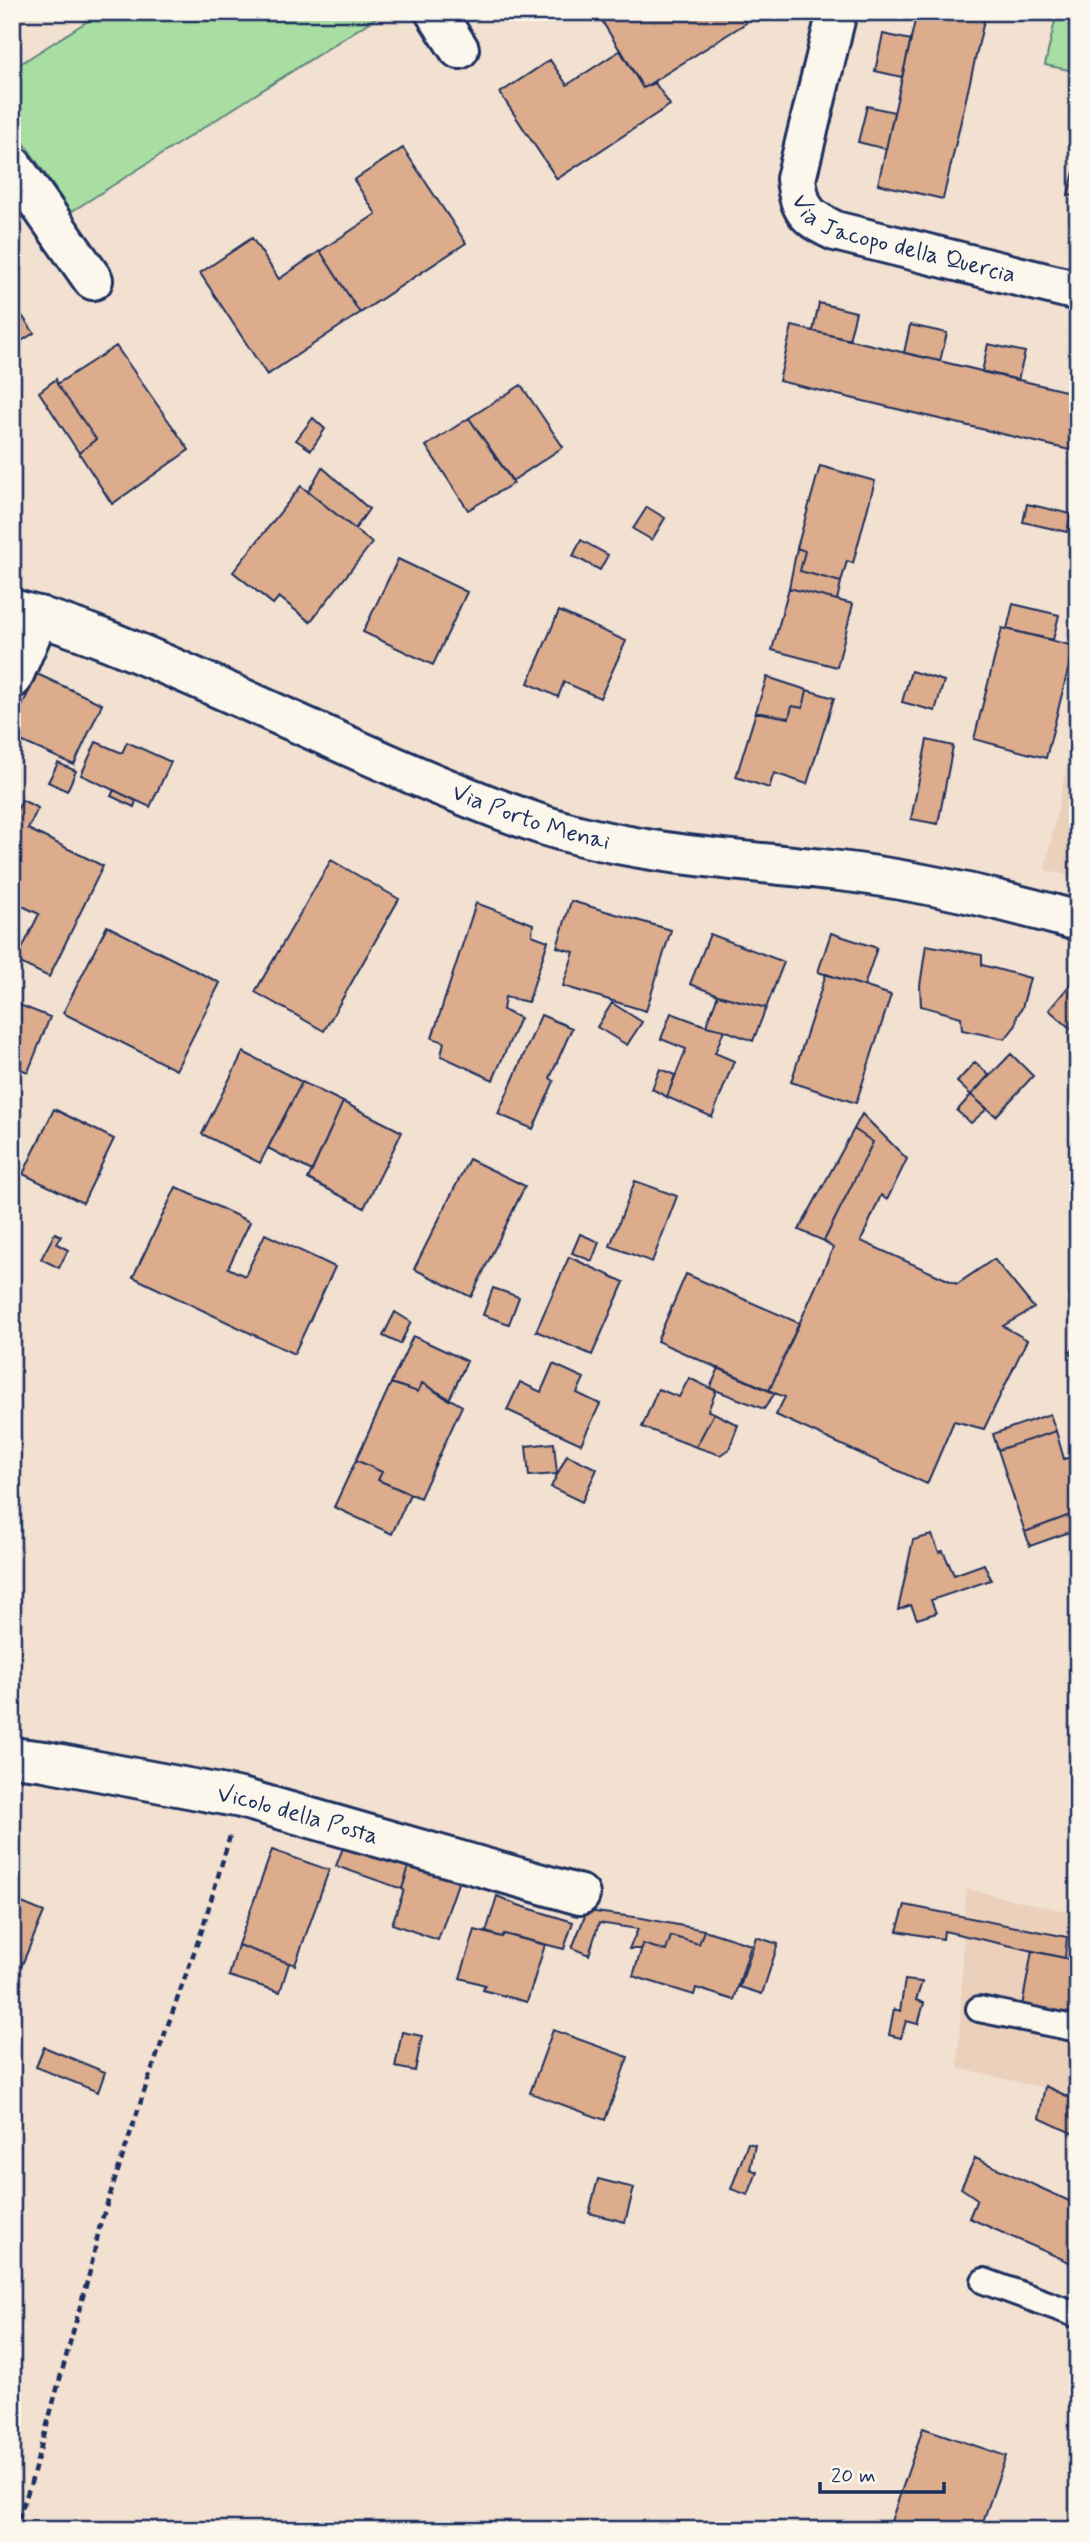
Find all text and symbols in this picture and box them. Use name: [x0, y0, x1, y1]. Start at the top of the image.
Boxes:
street label: Via Jacopo della Quercia: [784, 190, 1019, 291]
street label: Via Porto Menai: [447, 777, 613, 857]
street label: Vicolo della Posta: [215, 1778, 382, 1852]
scale bar: [820, 2451, 945, 2495]
text: 20 m: [831, 2462, 876, 2490]

